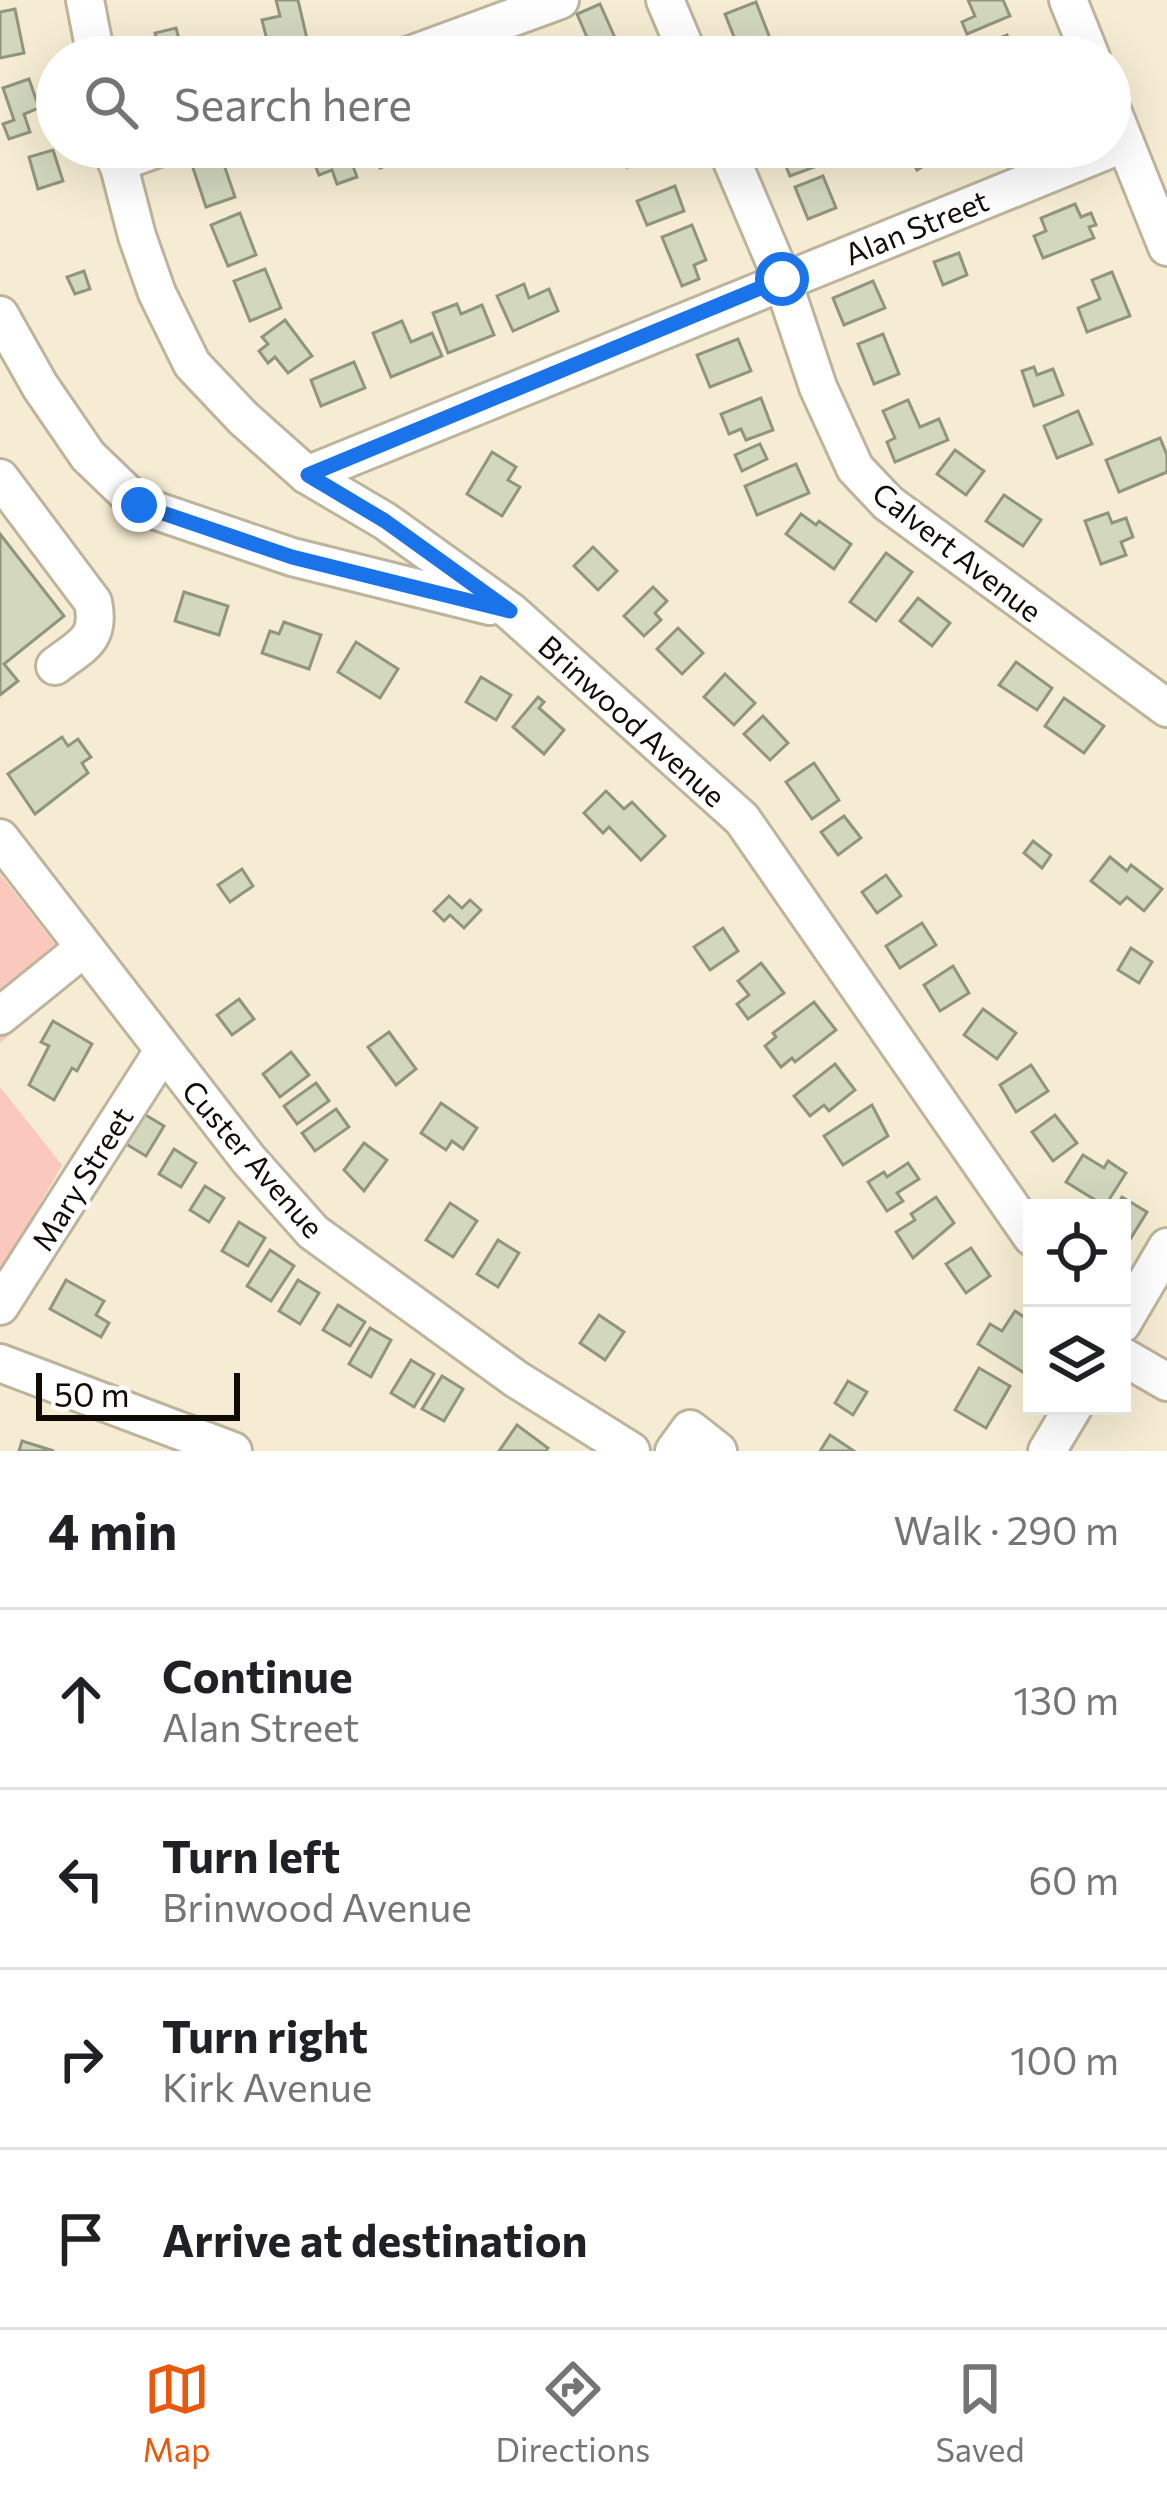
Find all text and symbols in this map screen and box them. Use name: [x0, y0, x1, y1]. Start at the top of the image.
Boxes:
search box: [36, 36, 1131, 168]
icon: search: [78, 69, 144, 135]
text: Search here: [174, 75, 412, 130]
street label: Alan Street: [839, 180, 993, 272]
route start: [755, 252, 809, 306]
street label: Calvert Avenue: [866, 473, 1050, 629]
route end: [112, 478, 166, 532]
street label: Brinwood Avenue: [532, 627, 734, 813]
street label: Custer Avenue: [176, 1072, 332, 1244]
street label: Mary Street: [22, 1099, 140, 1257]
map controls: [1023, 1199, 1131, 1415]
button: locate: [1023, 1199, 1131, 1307]
button: layers: [1023, 1307, 1131, 1415]
scale bar: [36, 1367, 240, 1420]
text: 50 m: [54, 1373, 130, 1414]
text: 4 min: [48, 1498, 177, 1561]
text: Walk · 290 m: [894, 1505, 1119, 1553]
text: Continue: [162, 1647, 353, 1702]
icon: ahead: [48, 1666, 114, 1732]
text: 130 m: [1013, 1675, 1119, 1723]
text: Alan Street: [162, 1702, 359, 1750]
text: Turn left: [162, 1827, 340, 1882]
icon: left: [48, 1846, 114, 1912]
text: 60 m: [1028, 1855, 1119, 1903]
text: Brinwood Avenue: [162, 1882, 472, 1930]
text: Turn right: [162, 2007, 368, 2062]
icon: right: [48, 2026, 114, 2092]
text: 100 m: [1010, 2035, 1119, 2083]
text: Kirk Avenue: [162, 2062, 372, 2110]
icon: arrive: [48, 2206, 114, 2272]
text: Arrive at destination: [162, 2211, 588, 2266]
tab: Map: [143, 2356, 211, 2469]
tab: Directions: [496, 2356, 650, 2469]
tab: Saved: [935, 2356, 1024, 2469]

